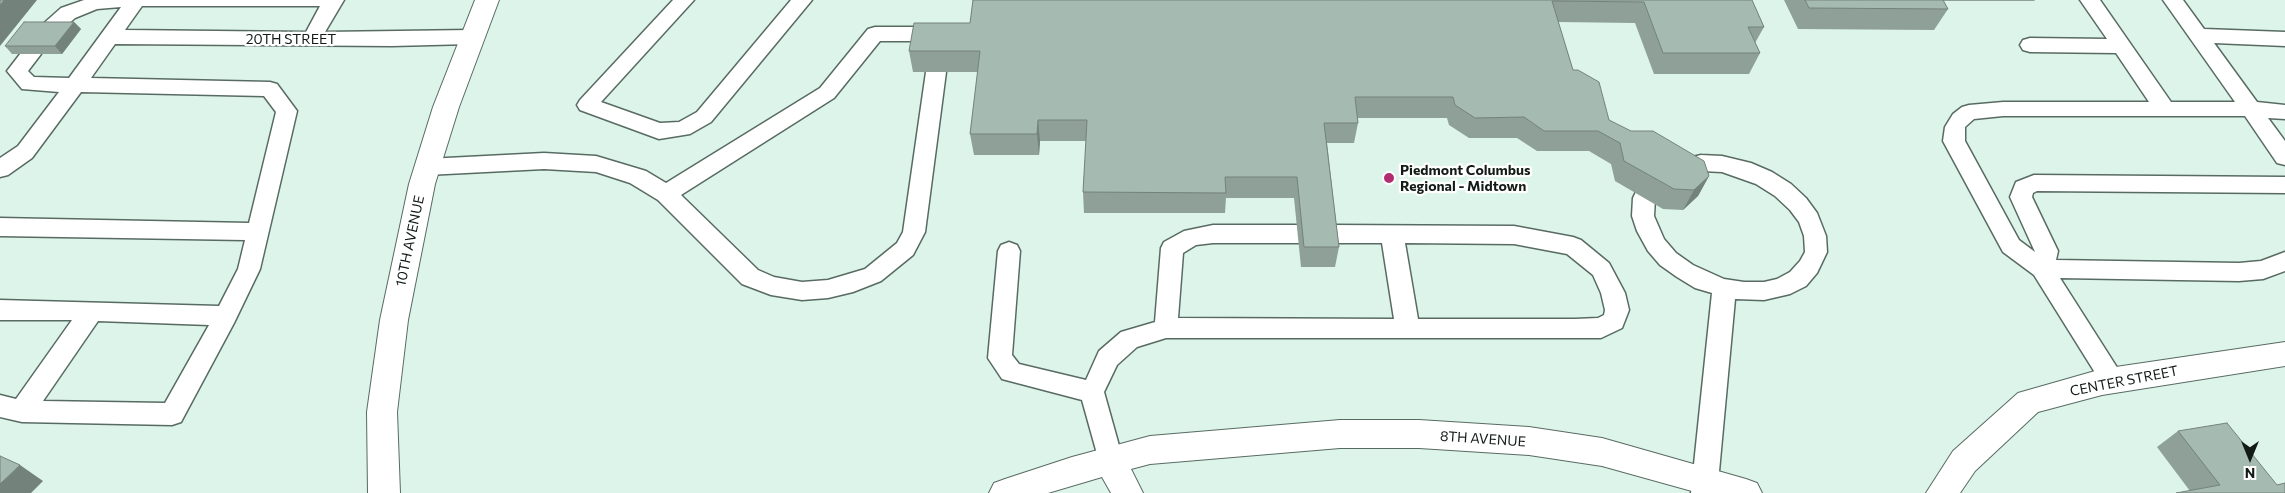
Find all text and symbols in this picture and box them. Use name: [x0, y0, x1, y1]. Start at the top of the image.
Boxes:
street label: 20TH STREET: [246, 31, 336, 47]
place label: Piedmont Columbus Regional - Midtown: [1400, 162, 1531, 194]
marker: Piedmont Columbus Regional - Midtown: [1382, 171, 1396, 185]
street label: 10TH AVENUE: [392, 194, 428, 288]
street label: CENTER STREET: [2069, 362, 2179, 400]
street label: 8TH AVENUE: [1440, 428, 1526, 450]
north arrow: [2225, 433, 2275, 483]
text: N: [2245, 465, 2255, 482]

